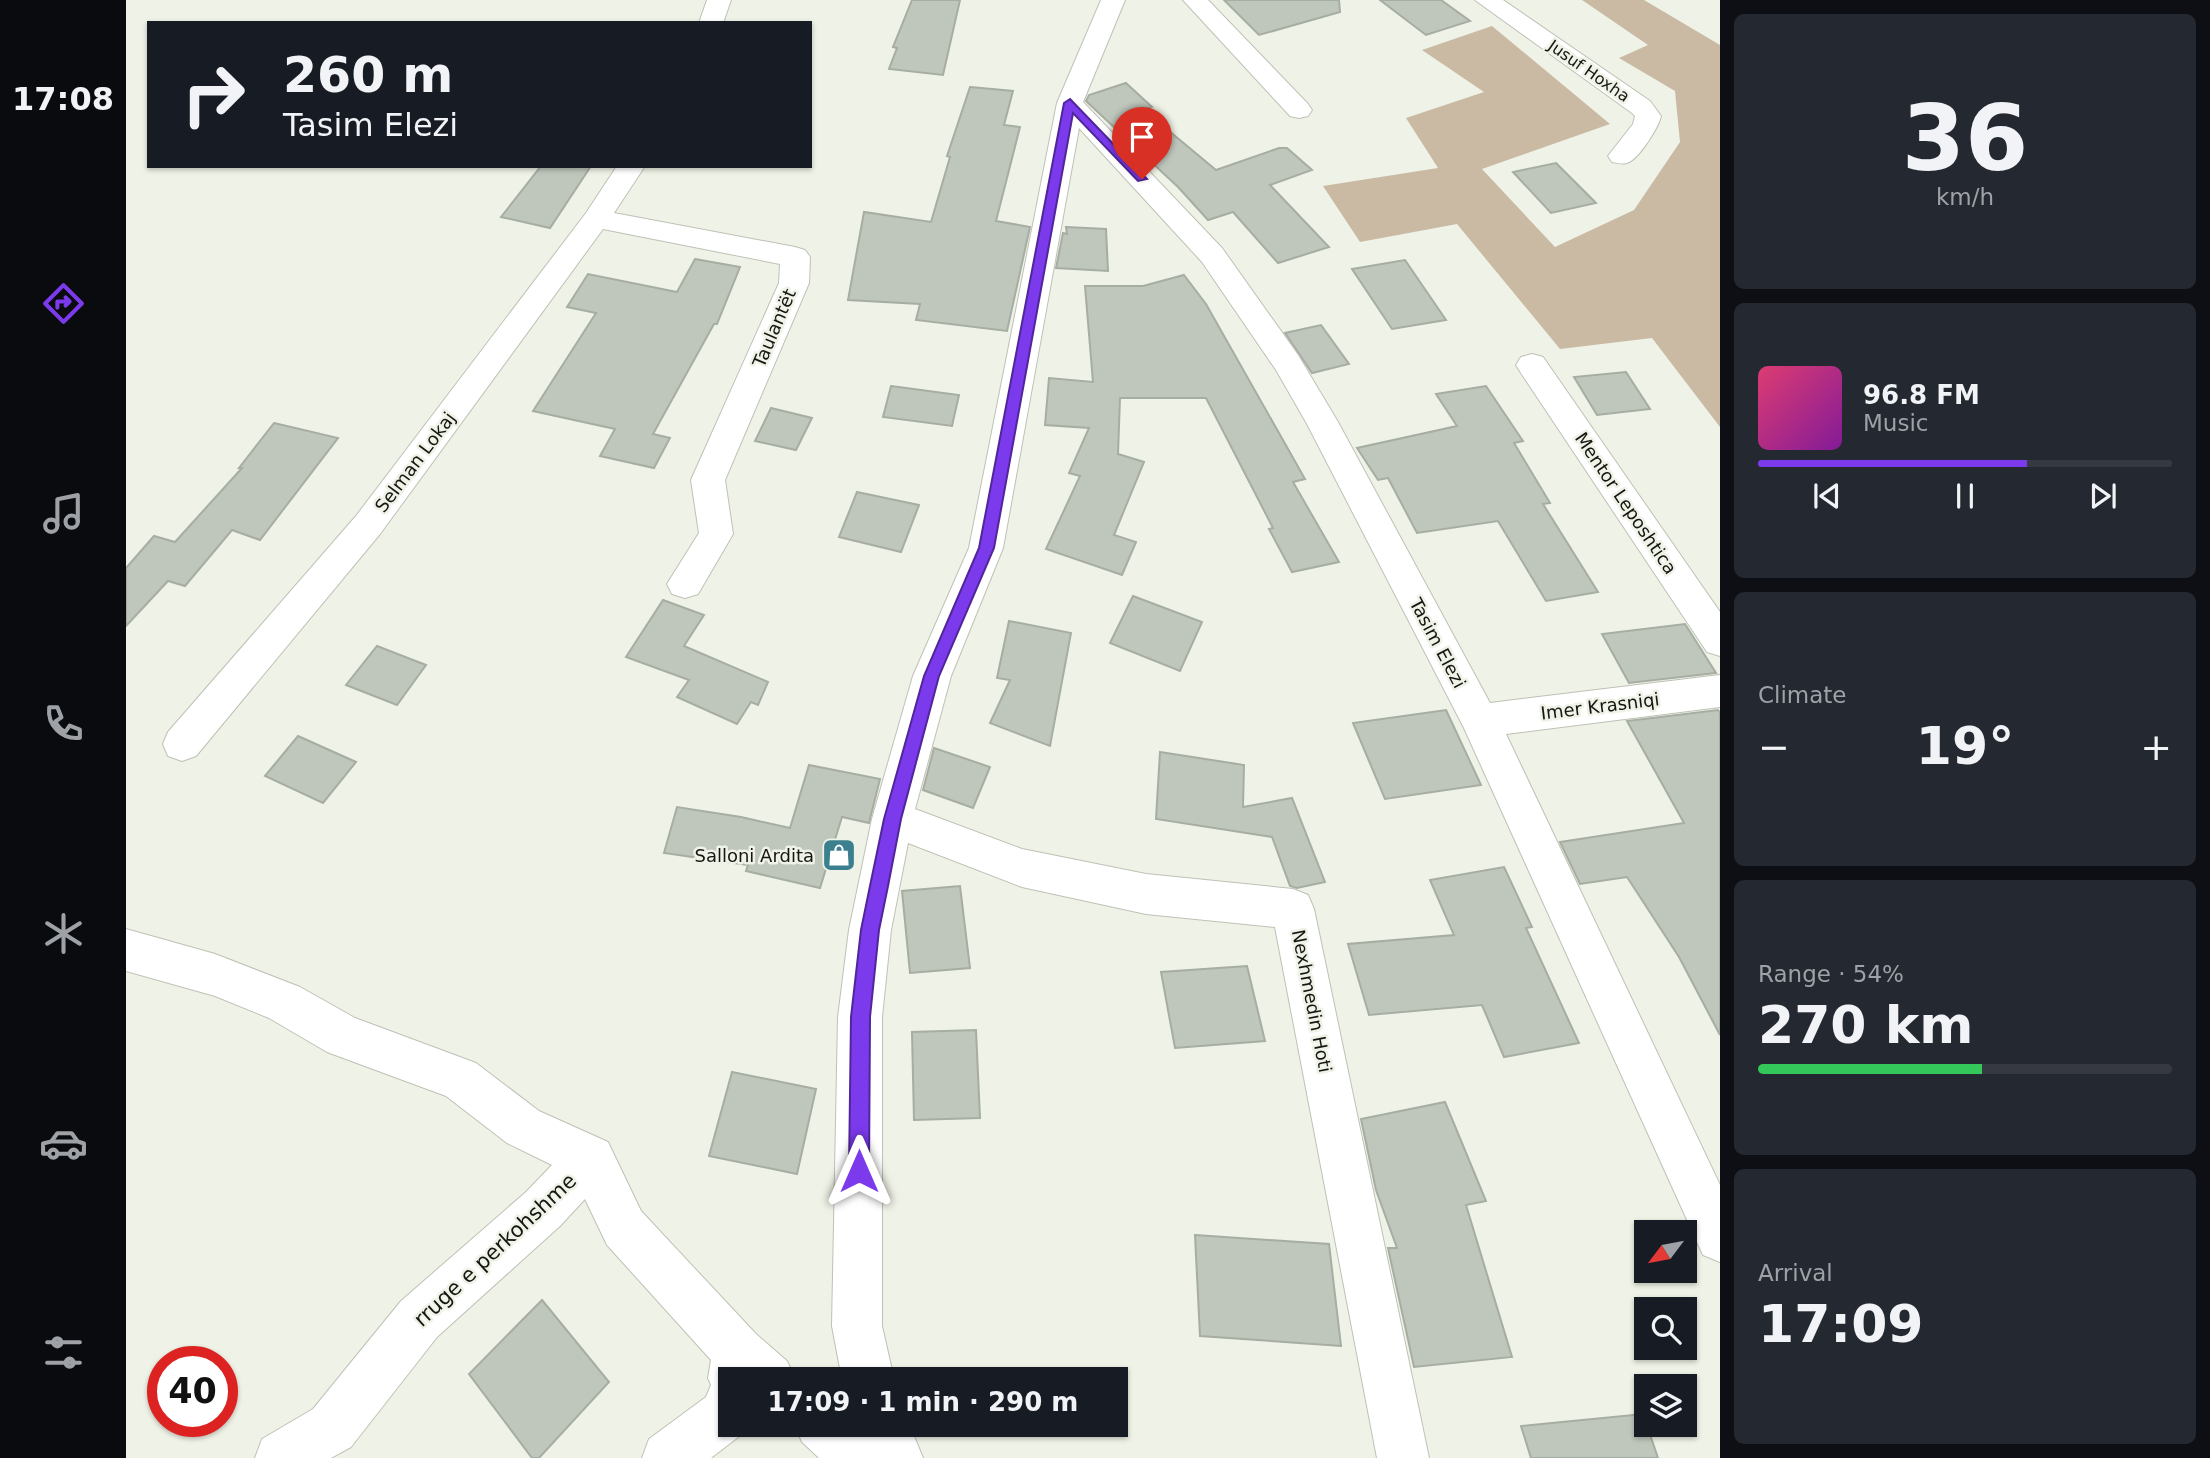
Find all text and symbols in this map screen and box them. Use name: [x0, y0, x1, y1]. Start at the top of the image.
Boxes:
street label: Jusuf Hoxha: [1544, 35, 1633, 106]
text: 260 m: [283, 47, 453, 104]
icon: right: [168, 49, 259, 140]
text: 17:08: [12, 80, 114, 118]
text: 36: [1902, 86, 2028, 191]
text: Tasim Elezi: [283, 106, 458, 144]
pin: [1112, 107, 1172, 179]
icon: arrive: [1123, 118, 1161, 156]
text: km/h: [1936, 184, 1994, 210]
icon: directions: [39, 279, 88, 328]
street label: Taulantët: [748, 286, 800, 371]
text: 96.8 FM: [1863, 380, 1980, 410]
street label: Selman Lokaj: [370, 408, 460, 516]
text: Music: [1863, 410, 1928, 436]
street label: Mentor Leposhtica: [1571, 428, 1681, 578]
icon: previous: [1808, 477, 1846, 515]
icon: pause: [1946, 477, 1984, 515]
icon: next: [2084, 477, 2122, 515]
icon: music: [39, 489, 88, 538]
street label: Tasim Elezi: [1405, 594, 1470, 691]
text: Climate: [1758, 682, 1847, 708]
street label: Imer Krasniqi: [1539, 688, 1661, 724]
icon: phone: [39, 699, 88, 748]
text: 19°: [1916, 716, 2014, 776]
text: −: [1758, 725, 1790, 769]
text: +: [2140, 725, 2172, 769]
shop icon: Salloni Ardita: [820, 836, 858, 874]
place label: Salloni Ardita: [694, 845, 814, 866]
icon: climate: [39, 909, 88, 958]
street label: Nexhmedin Hoti: [1288, 928, 1336, 1074]
text: Range · 54%: [1758, 961, 1904, 987]
text: 270 km: [1758, 995, 1973, 1055]
icon: car: [39, 1119, 88, 1168]
position arrow: [822, 1134, 896, 1208]
street label: rruge e perkohshme: [409, 1169, 581, 1331]
north arrow: [1634, 1220, 1698, 1283]
map controls: [1634, 1220, 1697, 1437]
text: Arrival: [1758, 1260, 1833, 1286]
text: 17:09: [1758, 1294, 1924, 1354]
button: search: [1634, 1297, 1697, 1360]
icon: filters: [39, 1328, 88, 1377]
speed limit sign: 40: [147, 1346, 238, 1437]
button: layers: [1634, 1374, 1697, 1437]
text: 17:09 · 1 min · 290 m: [768, 1387, 1078, 1417]

